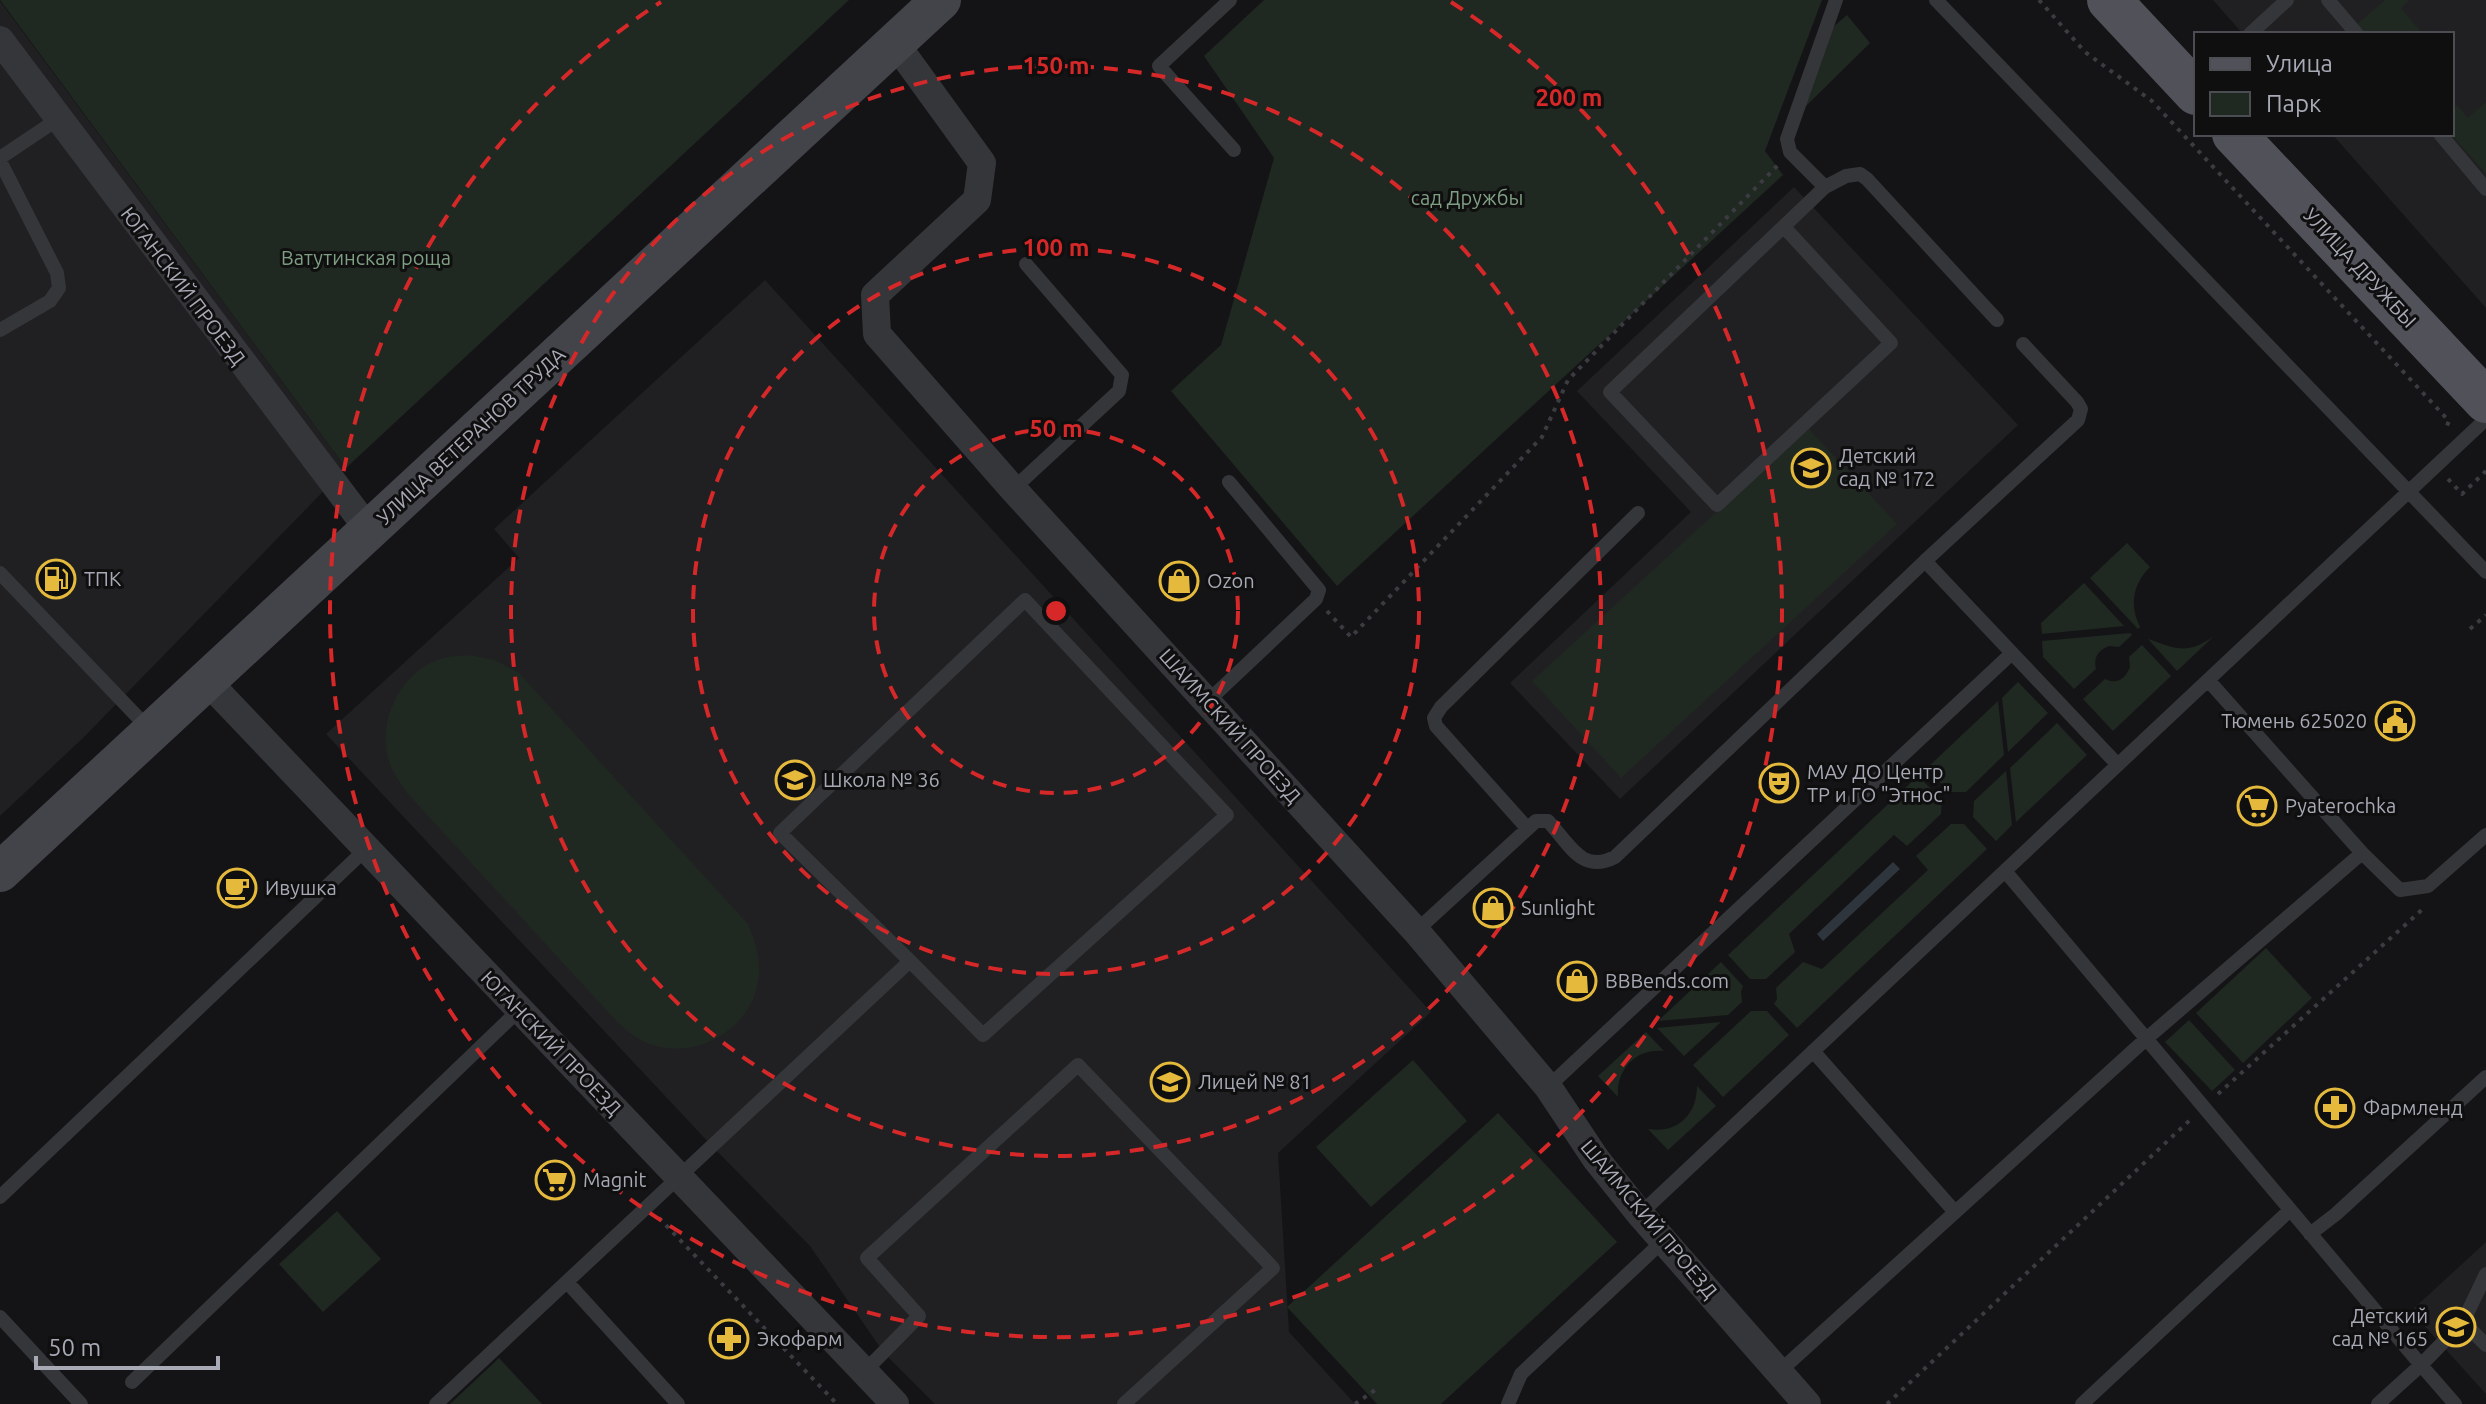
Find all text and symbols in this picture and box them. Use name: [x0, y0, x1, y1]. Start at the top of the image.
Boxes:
legend: [2194, 32, 2454, 136]
text: Улица: [2266, 50, 2333, 77]
text: 150 m: [1023, 52, 1089, 79]
text: 200 m: [1536, 84, 1602, 111]
text: Парк: [2266, 90, 2321, 117]
park label: сад Дружбы: [1411, 186, 1523, 209]
street label: ЮГАНСКИЙ ПРОЕЗД: [117, 202, 250, 369]
street label: УЛИЦА ДРУЖБЫ: [2299, 203, 2421, 332]
text: 100 m: [1023, 234, 1089, 261]
park label: Ватутинская роща: [281, 246, 451, 269]
street label: УЛИЦА ВЕТЕРАНОВ ТРУДА: [372, 342, 569, 529]
text: 50 m: [1029, 415, 1083, 442]
place label: Детский сад № 172: [1839, 444, 1935, 490]
school or university icon: Детский сад № 172: [1790, 447, 1832, 489]
fuel station icon: ТПК: [35, 558, 77, 600]
shop icon: Ozon: [1158, 560, 1200, 602]
place label: ТПК: [84, 567, 121, 590]
place label: Ozon: [1207, 569, 1255, 592]
centre of rings: [1042, 597, 1070, 625]
street label: ШАИМСКИЙ ПРОЕЗД: [1155, 644, 1306, 807]
public building icon: Тюмень 625020: [2374, 700, 2416, 742]
place label: Тюмень 625020: [2221, 709, 2367, 732]
school or university icon: Школа № 36: [774, 759, 816, 801]
place label: МАУ ДО Центр ТР и ГО "Этнос": [1807, 760, 1951, 806]
theatre icon: МАУ ДО Центр ТР и ГО "Этнос": [1758, 762, 1800, 804]
place label: Школа № 36: [823, 768, 940, 791]
supermarket icon: Pyaterochka: [2236, 785, 2278, 827]
place label: Pyaterochka: [2285, 794, 2396, 817]
cafe icon: Ивушка: [216, 867, 258, 909]
place label: Ивушка: [265, 876, 337, 899]
shop icon: Sunlight: [1472, 887, 1514, 929]
place label: Sunlight: [1521, 896, 1595, 919]
shop icon: BBBends.com: [1556, 960, 1598, 1002]
street label: ЮГАНСКИЙ ПРОЕЗД: [477, 966, 626, 1120]
place label: BBBends.com: [1605, 969, 1729, 992]
school or university icon: Лицей № 81: [1149, 1061, 1191, 1103]
place label: Лицей № 81: [1198, 1070, 1312, 1093]
pharmacy icon: Фармленд: [2314, 1087, 2356, 1129]
place label: Фармленд: [2363, 1096, 2463, 1119]
street label: ШАИМСКИЙ ПРОЕЗД: [1577, 1135, 1722, 1302]
supermarket icon: Magnit: [534, 1159, 576, 1201]
place label: Magnit: [583, 1168, 646, 1191]
place label: Детский сад № 165: [2332, 1304, 2428, 1350]
school or university icon: Детский сад № 165: [2435, 1306, 2477, 1348]
pharmacy icon: Экофарм: [708, 1318, 750, 1360]
scale bar: [36, 1320, 218, 1370]
place label: Экофарм: [757, 1327, 843, 1350]
text: 50 m: [48, 1334, 101, 1361]

